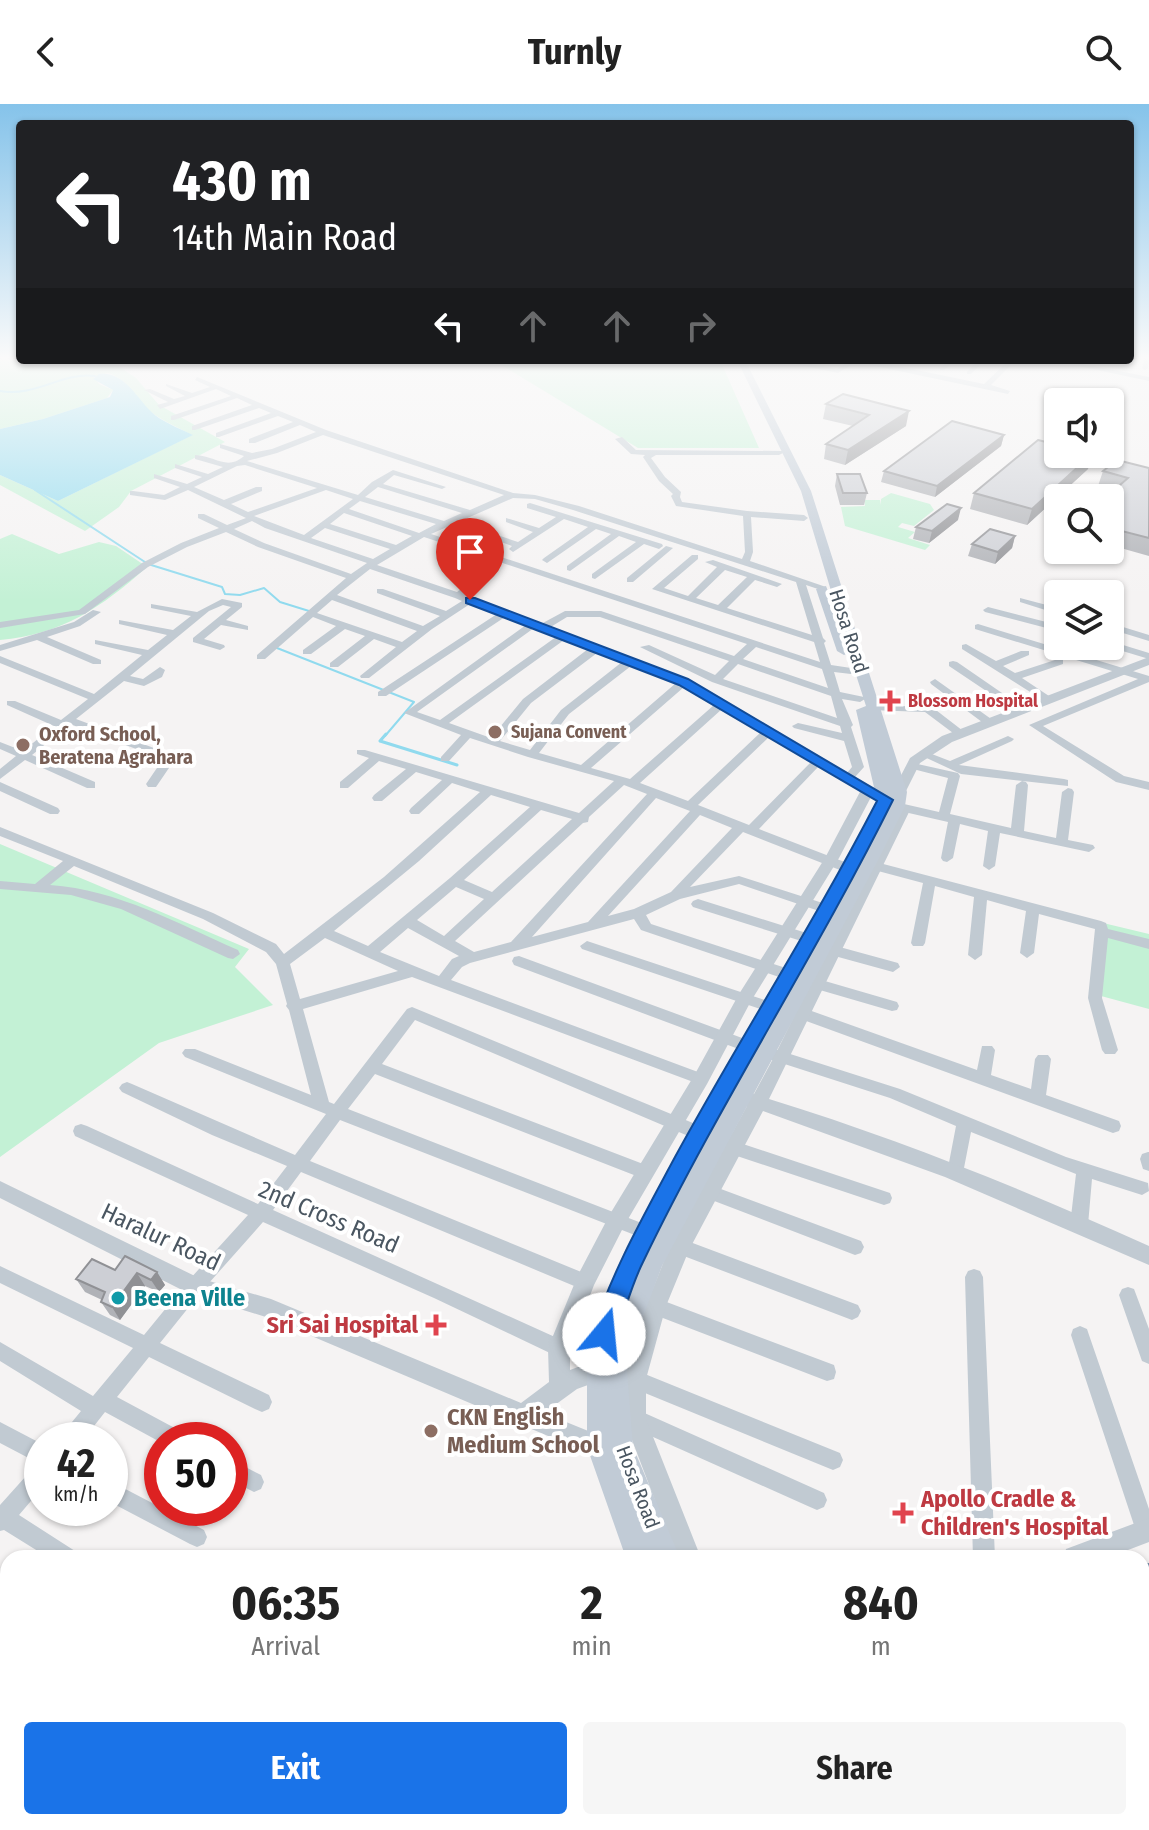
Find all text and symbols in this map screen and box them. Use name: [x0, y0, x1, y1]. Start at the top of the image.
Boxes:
icon: back: [24, 30, 68, 74]
text: Turnly: [528, 30, 621, 74]
icon: search: [1081, 30, 1125, 74]
text: 430 m: [172, 148, 312, 215]
icon: left: [40, 152, 144, 256]
text: 14th Main Road: [172, 216, 397, 260]
icon: left: [427, 304, 471, 348]
icon: ahead: [511, 304, 555, 348]
icon: ahead: [595, 304, 639, 348]
icon: right: [679, 304, 723, 348]
map controls: [1044, 388, 1124, 660]
button: sound: [1044, 388, 1124, 468]
button: search: [1044, 484, 1124, 564]
pin: [436, 518, 504, 600]
icon: arrive: [448, 530, 492, 574]
button: layers: [1044, 580, 1124, 660]
street label: Hosa Road: [824, 586, 874, 676]
marker: Blossom Hospital: [879, 690, 901, 712]
place label: Blossom Hospital: [908, 690, 1038, 712]
place label: Sujana Convent: [511, 721, 627, 743]
place label: Oxford School, Beratena Agrahara: [39, 722, 193, 769]
marker: Sujana Convent: [486, 723, 504, 741]
marker: Oxford School, Beratena Agrahara: [14, 736, 32, 754]
street label: 2nd Cross Road: [255, 1175, 403, 1259]
street label: Haralur Road: [97, 1197, 225, 1277]
place label: Beena Ville: [134, 1284, 245, 1312]
marker: Beena Ville: [109, 1289, 127, 1307]
position arrow: [562, 1292, 646, 1376]
place label: Sri Sai Hospital: [266, 1311, 418, 1339]
marker: Sri Sai Hospital: [425, 1314, 447, 1336]
place label: CKN English Medium School: [447, 1403, 600, 1459]
speed limit sign: 50: [144, 1422, 248, 1526]
marker: CKN English Medium School: [422, 1422, 440, 1440]
text: 42: [57, 1440, 95, 1488]
street label: Hosa Road: [611, 1442, 665, 1532]
text: km/h: [54, 1482, 98, 1506]
place label: Apollo Cradle & Children's Hospital: [920, 1485, 1109, 1541]
marker: Apollo Cradle & Children's Hospital: [892, 1502, 914, 1524]
text: 06:35: [231, 1574, 340, 1632]
text: 2: [580, 1574, 603, 1632]
text: 840: [843, 1574, 919, 1632]
text: Arrival: [251, 1631, 320, 1662]
text: min: [571, 1631, 612, 1662]
text: m: [871, 1631, 891, 1662]
button: Exit: [24, 1722, 567, 1814]
button: Share: [583, 1722, 1126, 1814]

